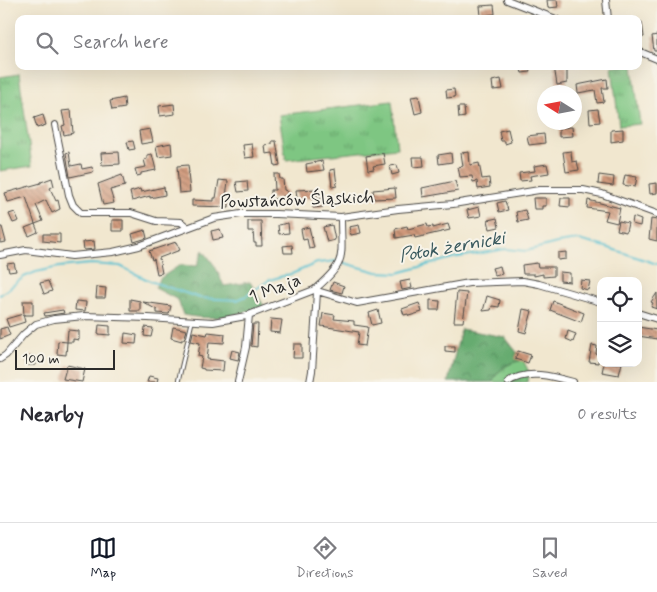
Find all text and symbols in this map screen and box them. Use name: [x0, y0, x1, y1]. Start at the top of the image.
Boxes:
search box: [15, 15, 642, 70]
icon: search: [33, 29, 61, 57]
text: Search here: [73, 30, 169, 55]
north arrow: [537, 85, 582, 130]
street label: Powstańców Śląskich: [220, 185, 374, 215]
water label: Potok żernicki: [397, 225, 509, 269]
street label: 1 Maja: [246, 268, 304, 310]
map controls: [597, 277, 642, 367]
button: locate: [597, 277, 642, 322]
button: layers: [597, 322, 642, 367]
scale bar: [15, 347, 115, 370]
text: 100 m: [22, 350, 60, 368]
text: Nearby: [20, 401, 84, 429]
text: 0 results: [577, 404, 637, 425]
tab: Map: [89, 534, 117, 582]
tab: Directions: [296, 534, 354, 582]
tab: Saved: [532, 534, 568, 582]

